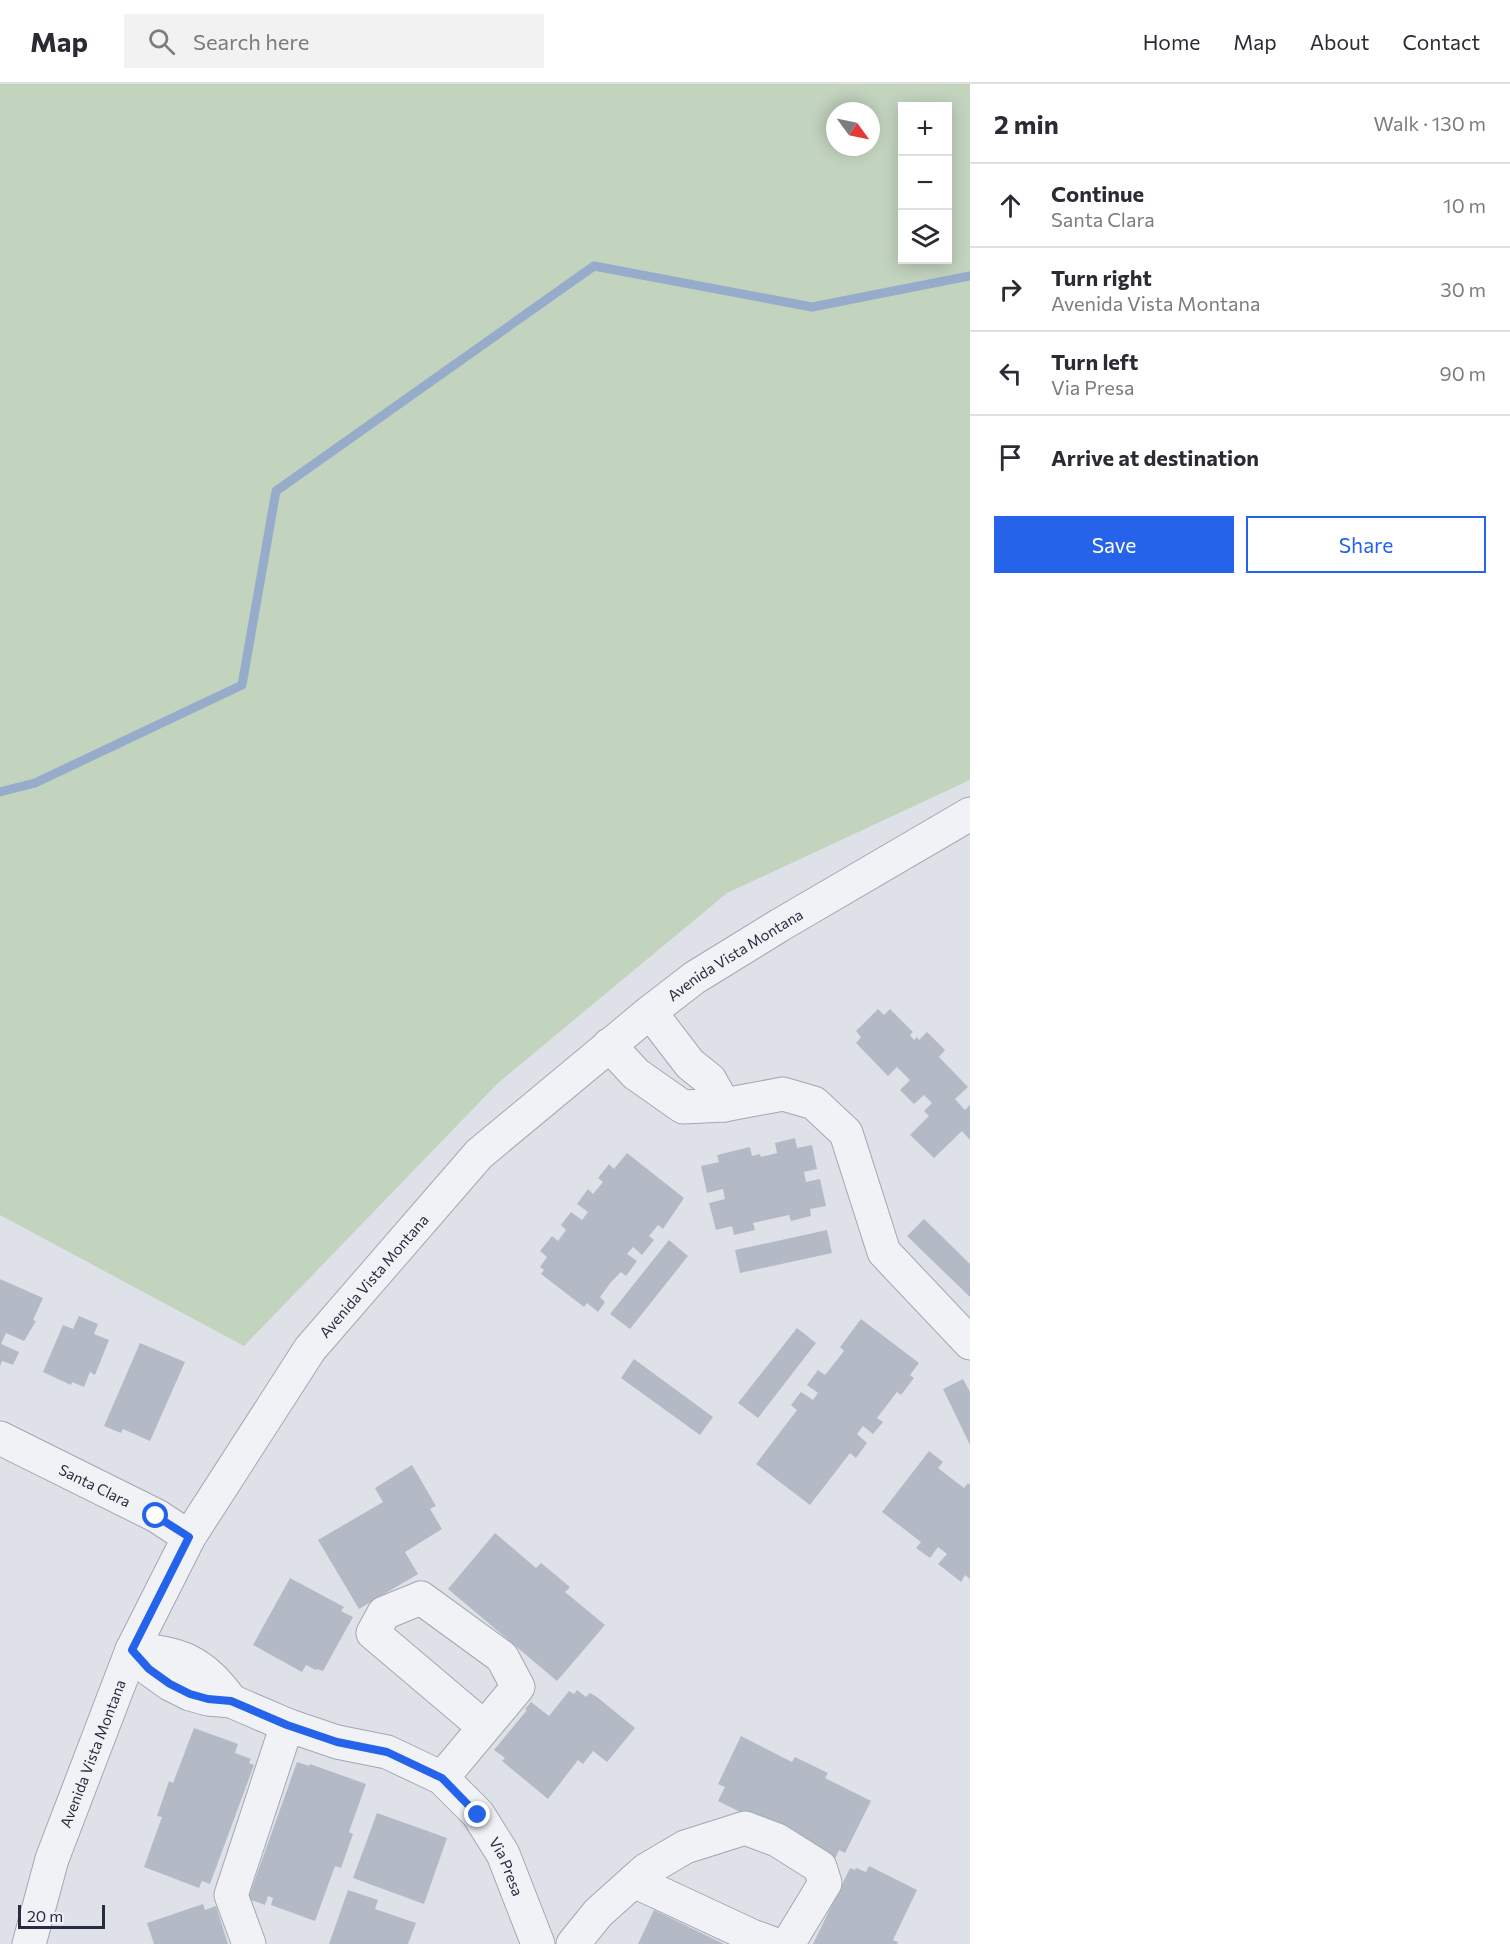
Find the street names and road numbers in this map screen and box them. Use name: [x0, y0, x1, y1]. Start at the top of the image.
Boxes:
street label: Avenida Vista Montana: [664, 905, 806, 1004]
street label: Avenida Vista Montana: [315, 1210, 432, 1341]
street label: Santa Clara: [56, 1460, 134, 1511]
street label: Avenida Vista Montana: [56, 1677, 129, 1830]
street label: Via Presa: [486, 1834, 527, 1899]

